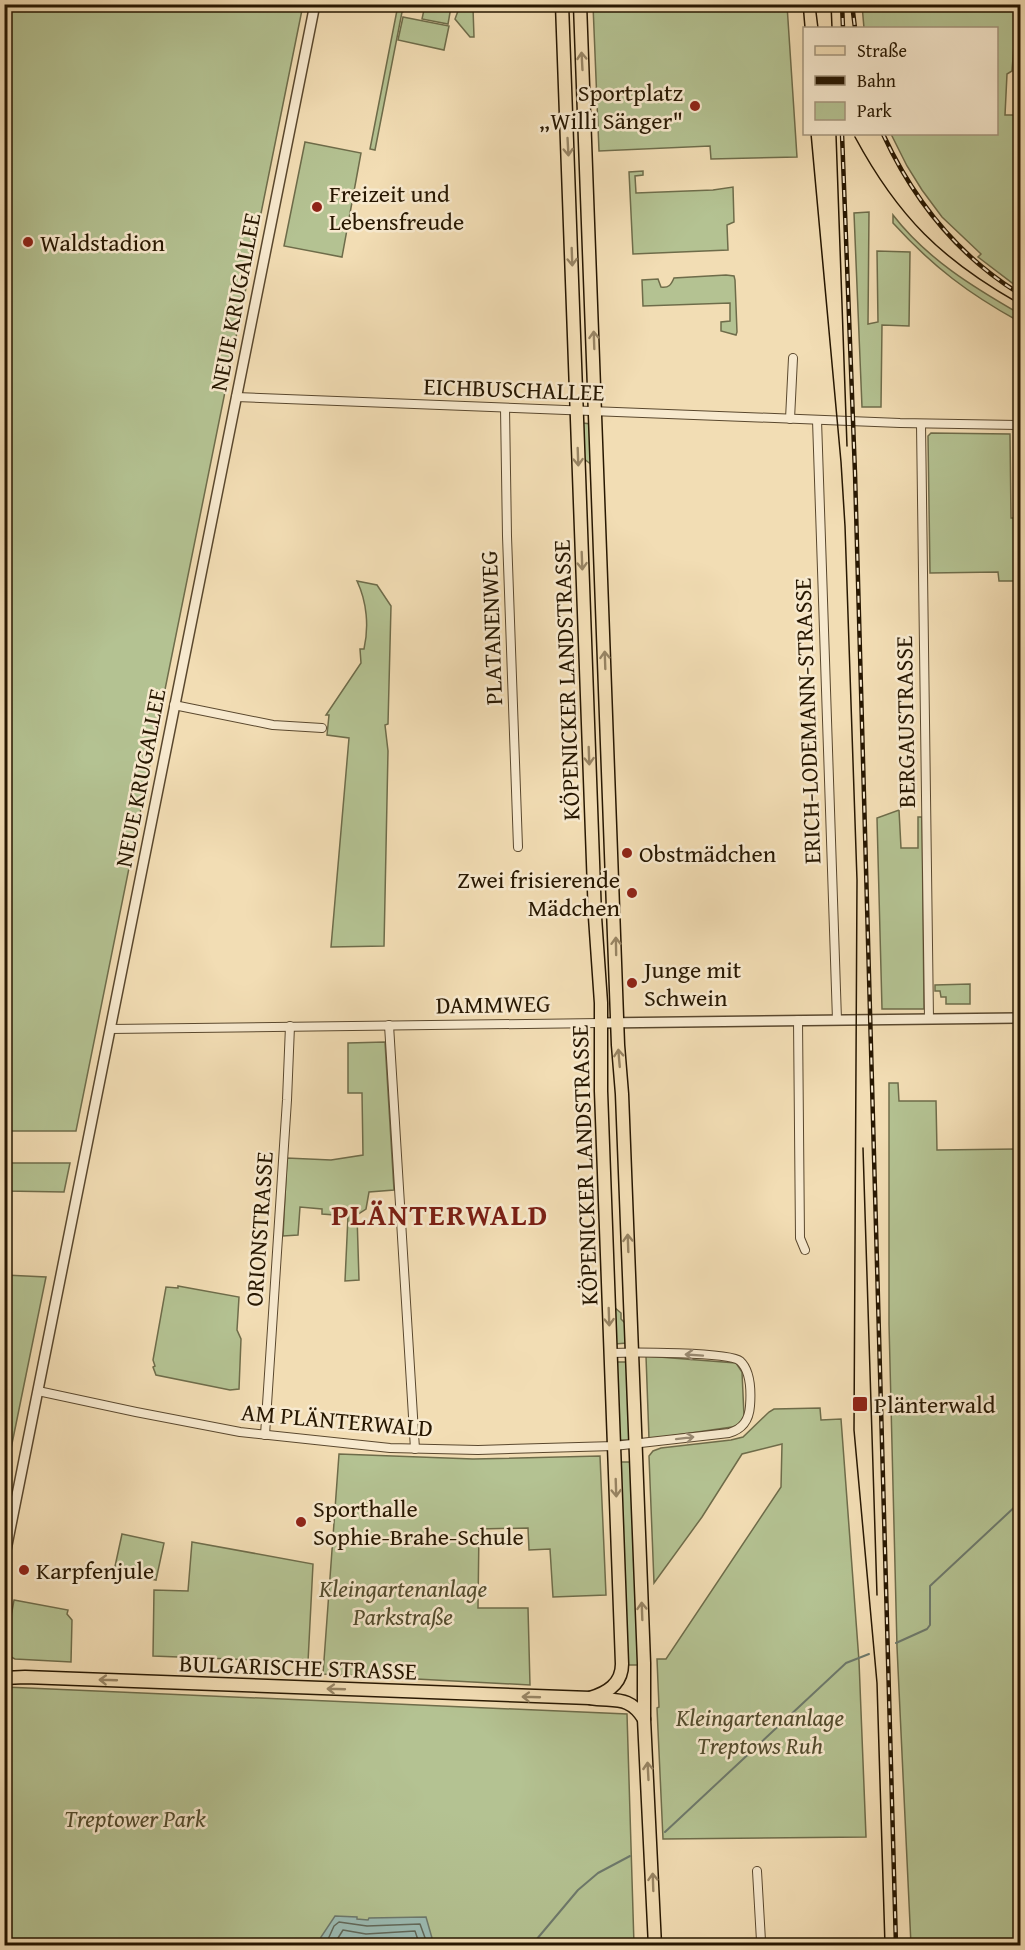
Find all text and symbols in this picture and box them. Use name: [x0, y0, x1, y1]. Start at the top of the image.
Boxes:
legend: [803, 27, 998, 135]
text: Straße: [857, 37, 907, 64]
one-way arrow: [577, 52, 588, 71]
text: Bahn: [857, 67, 896, 94]
place label: Sportplatz „Willi Sänger": [539, 75, 683, 138]
text: Park: [857, 97, 893, 124]
marker: Sportplatz „Willi Sänger": [688, 99, 702, 113]
one-way arrow: [562, 136, 573, 156]
place label: Freizeit und Lebensfreude: [329, 176, 464, 239]
marker: Freizeit und Lebensfreude: [310, 200, 324, 214]
street label: NEUE KRUGALLEE: [201, 210, 269, 394]
place label: Waldstadion: [40, 225, 165, 260]
marker: Waldstadion: [21, 235, 35, 249]
one-way arrow: [566, 246, 578, 266]
one-way arrow: [588, 330, 599, 350]
street label: EICHBUSCHALLEE: [423, 368, 605, 410]
one-way arrow: [573, 446, 584, 466]
street label: KÖPENICKER LANDSTRASSE: [544, 539, 588, 821]
street label: PLATANENWEG: [471, 550, 511, 706]
one-way arrow: [577, 550, 588, 570]
street label: ERICH-LODEMANN-STRASSE: [785, 577, 829, 865]
street label: BERGAUSTRASSE: [886, 636, 924, 808]
one-way arrow: [600, 650, 611, 670]
street label: NEUE KRUGALLEE: [106, 686, 174, 870]
one-way arrow: [584, 745, 595, 765]
place label: Obstmädchen: [639, 836, 777, 871]
marker: Obstmädchen: [620, 846, 634, 860]
place label: Zwei frisierende Mädchen: [457, 862, 621, 925]
marker: Zwei frisierende Mädchen: [625, 886, 639, 900]
one-way arrow: [610, 937, 621, 957]
place label: Junge mit Schwein: [641, 952, 742, 1015]
marker: Junge mit Schwein: [625, 976, 639, 990]
street label: DAMMWEG: [435, 986, 551, 1022]
street label: KÖPENICKER LANDSTRASSE: [562, 1024, 606, 1306]
one-way arrow: [613, 1049, 624, 1069]
street label: ORIONSTRASSE: [236, 1150, 282, 1308]
district label: PLÄNTERWALD: [331, 1192, 549, 1236]
one-way arrow: [622, 1233, 634, 1253]
one-way arrow: [604, 1307, 615, 1327]
one-way arrow: [685, 1349, 705, 1360]
place label: Plänterwald: [874, 1387, 996, 1422]
street label: AM PLÄNTERWALD: [240, 1394, 434, 1446]
marker: Plänterwald: [851, 1395, 869, 1413]
one-way arrow: [675, 1432, 695, 1443]
one-way arrow: [610, 1477, 621, 1497]
place label: Sporthalle Sophie-Brahe-Schule: [313, 1491, 524, 1554]
marker: Sporthalle Sophie-Brahe-Schule: [294, 1515, 308, 1529]
place label: Karpfenjule: [36, 1553, 154, 1588]
marker: Karpfenjule: [17, 1563, 31, 1577]
park label: Kleingartenanlage Parkstraße: [318, 1571, 487, 1634]
one-way arrow: [636, 1601, 647, 1621]
street label: BULGARISCHE STRASSE: [178, 1645, 418, 1689]
one-way arrow: [99, 1674, 119, 1686]
one-way arrow: [327, 1684, 347, 1695]
one-way arrow: [522, 1691, 542, 1702]
park label: Kleingartenanlage Treptows Ruh: [675, 1700, 844, 1763]
one-way arrow: [642, 1762, 653, 1782]
park label: Treptower Park: [64, 1801, 206, 1836]
one-way arrow: [647, 1872, 658, 1892]

